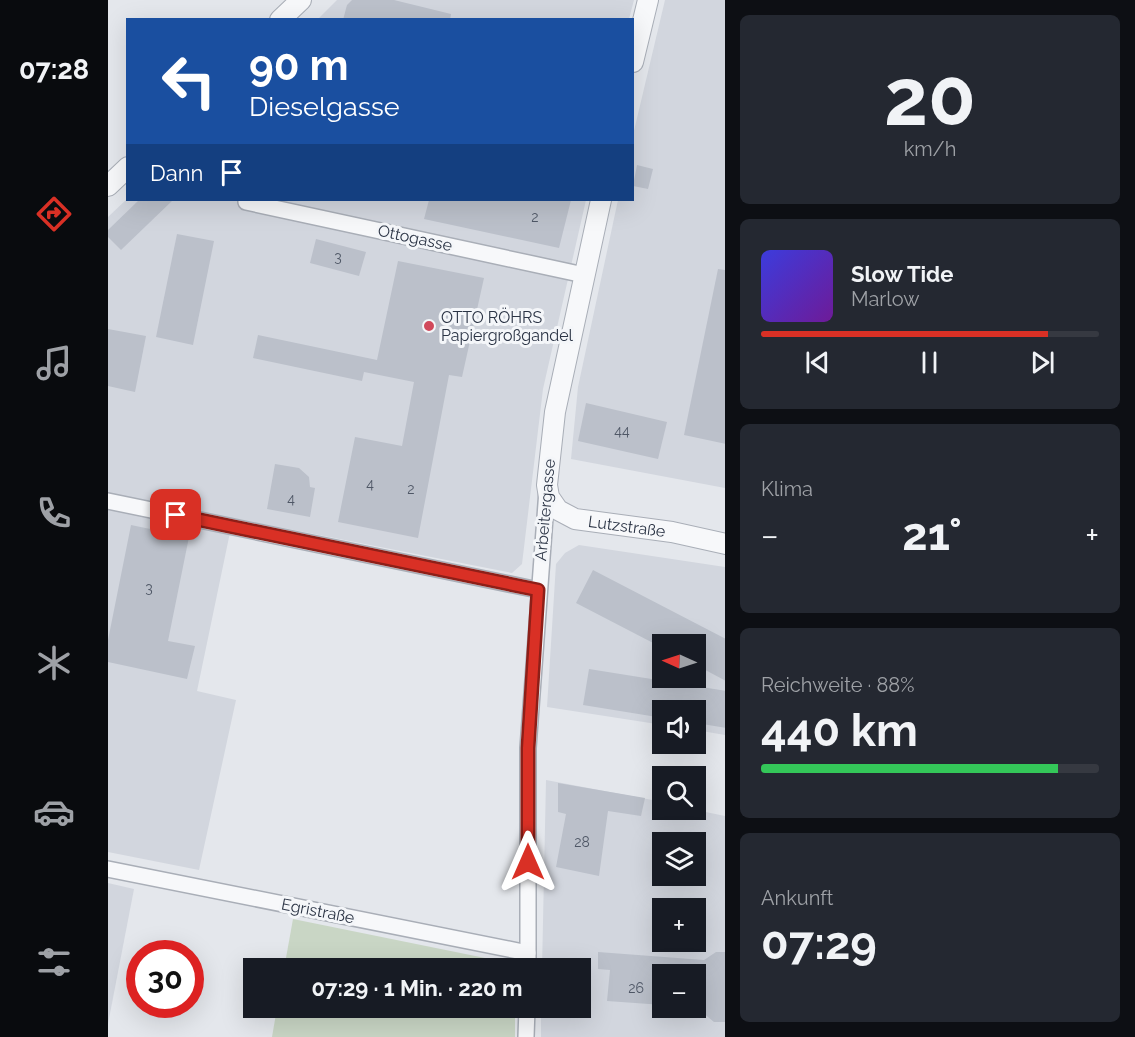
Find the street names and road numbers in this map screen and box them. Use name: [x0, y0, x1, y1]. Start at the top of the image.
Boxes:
street label: Ottogasse: [376, 221, 454, 255]
street label: Arbeitergasse: [531, 458, 559, 562]
street label: Lutzstraße: [587, 511, 667, 541]
street label: Egristraße: [280, 895, 356, 927]

